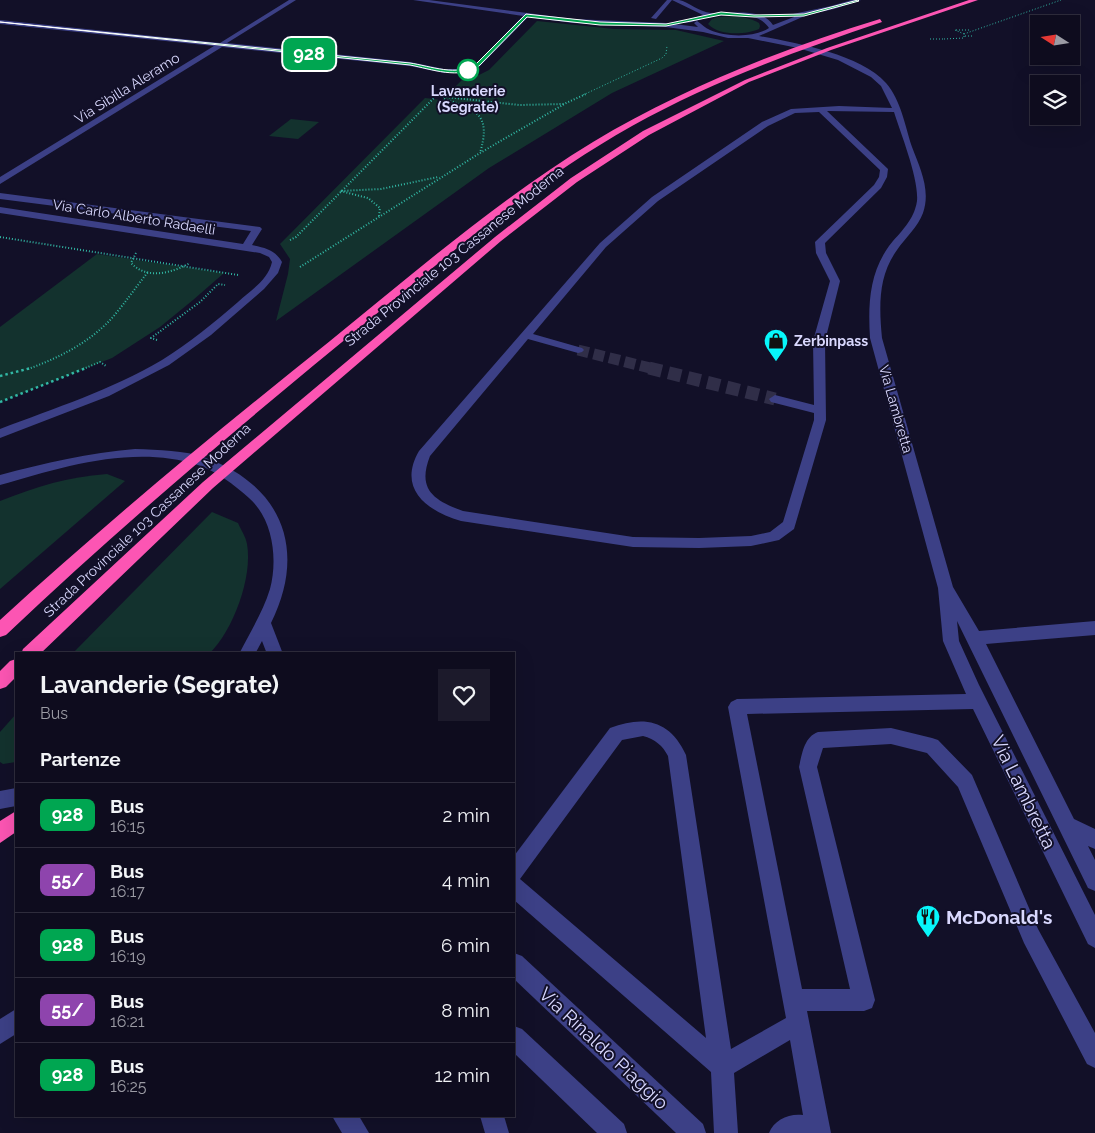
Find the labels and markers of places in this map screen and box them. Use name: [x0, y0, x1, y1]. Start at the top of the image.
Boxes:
marker: Lavanderie (Segrate): [457, 59, 479, 81]
place label: Lavanderie (Segrate): [431, 83, 506, 115]
shop icon: Zerbinpass: [763, 328, 789, 362]
place label: Zerbinpass: [794, 333, 868, 349]
restaurant icon: McDonald's: [915, 904, 941, 938]
place label: McDonald's: [946, 906, 1052, 928]

